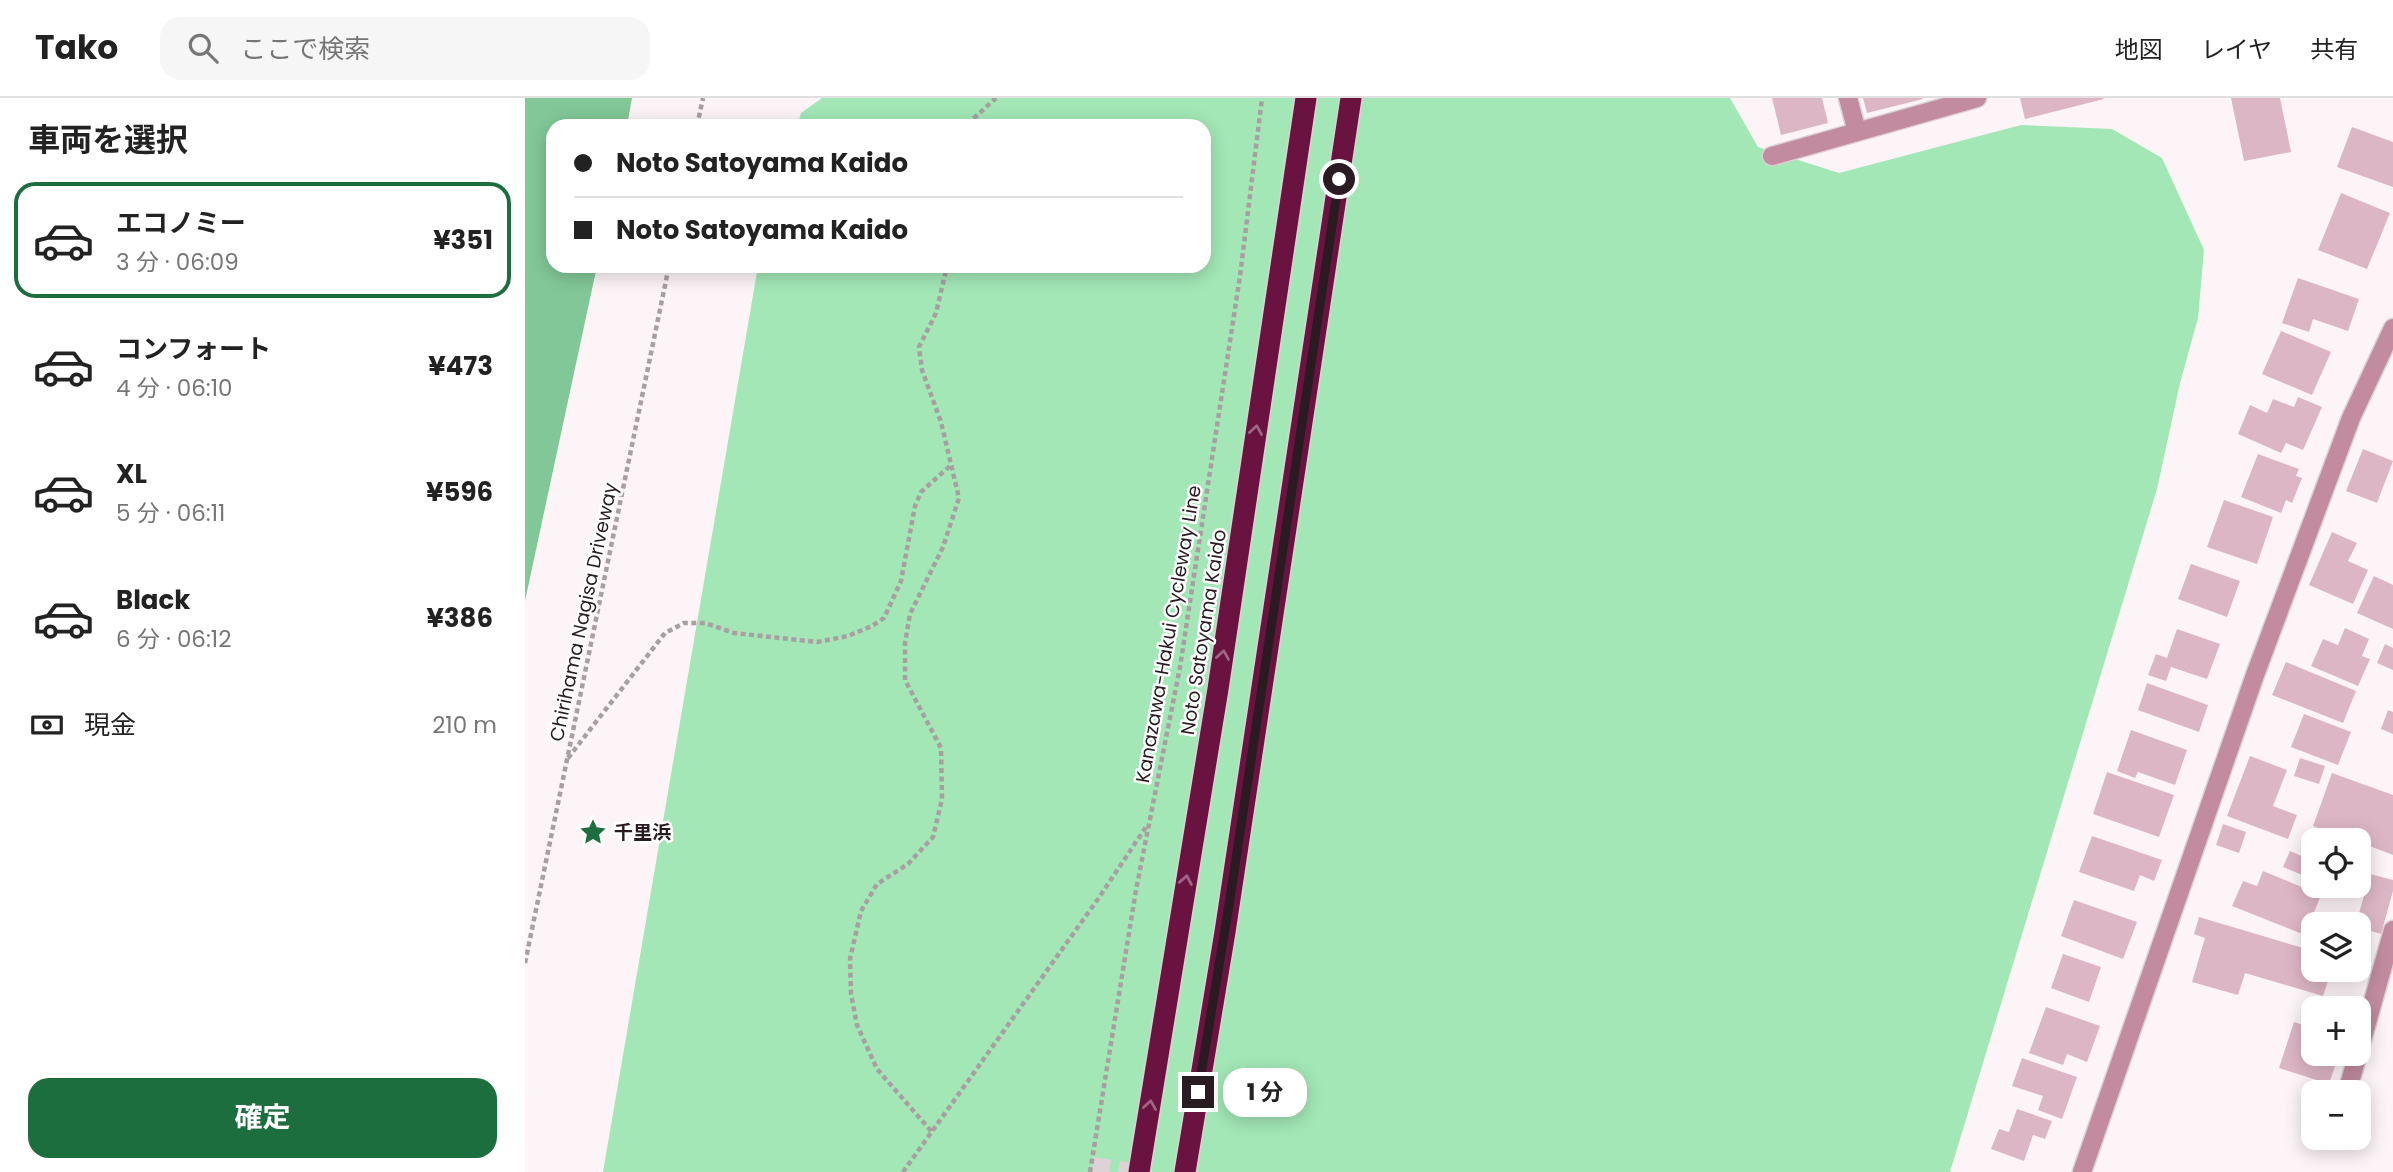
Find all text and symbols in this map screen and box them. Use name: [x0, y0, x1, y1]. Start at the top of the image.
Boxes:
search box: [160, 17, 650, 80]
text: Tako: [35, 24, 118, 71]
icon: search: [184, 29, 222, 67]
text: ここで検索: [240, 31, 370, 67]
text: 地図: [2115, 33, 2163, 66]
text: レイヤ: [2201, 33, 2272, 66]
text: 共有: [2310, 33, 2358, 66]
text: 車両を選択: [28, 117, 188, 162]
text: Noto Satoyama Kaido: [616, 145, 908, 181]
route start: [1323, 163, 1355, 195]
text: エコノミー: [116, 205, 246, 241]
icon: car: [32, 209, 95, 272]
text: Noto Satoyama Kaido: [616, 212, 908, 248]
text: ¥351: [433, 222, 493, 258]
text: 3 分 · 06:09: [116, 246, 239, 278]
text: コンフォート: [116, 331, 271, 367]
icon: car: [32, 335, 95, 398]
text: ¥473: [428, 348, 493, 384]
text: 4 分 · 06:10: [116, 372, 233, 404]
one-way arrow: [1249, 425, 1264, 436]
text: XL: [116, 456, 147, 492]
icon: car: [32, 461, 95, 524]
text: ¥596: [426, 474, 493, 510]
street label: Chirihama Nagisa Driveway: [543, 480, 624, 744]
street label: Kanazawa-Hakui Cycleway Line: [1129, 483, 1208, 785]
text: 5 分 · 06:11: [116, 497, 225, 529]
street label: Noto Satoyama Kaido: [1174, 527, 1233, 737]
text: Black: [116, 582, 190, 618]
icon: car: [32, 587, 95, 650]
text: ¥386: [426, 600, 493, 636]
text: 6 分 · 06:12: [116, 623, 231, 655]
one-way arrow: [1215, 650, 1230, 661]
icon: cash: [28, 706, 66, 744]
text: 現金: [84, 707, 136, 743]
text: 210 m: [432, 709, 497, 741]
place icon: 千里浜: [578, 817, 608, 847]
place label: 千里浜: [614, 819, 671, 846]
map controls: [2301, 828, 2371, 1150]
button: locate: [2301, 828, 2371, 898]
one-way arrow: [1177, 874, 1192, 886]
button: layers: [2301, 912, 2371, 982]
button: +: [2301, 996, 2371, 1066]
callout: 1 分: [1223, 1068, 1307, 1116]
route end: [1182, 1076, 1214, 1108]
text: 1 分: [1247, 1076, 1283, 1108]
button: 確定: [28, 1078, 497, 1158]
button: −: [2301, 1080, 2371, 1150]
one-way arrow: [1142, 1099, 1157, 1110]

